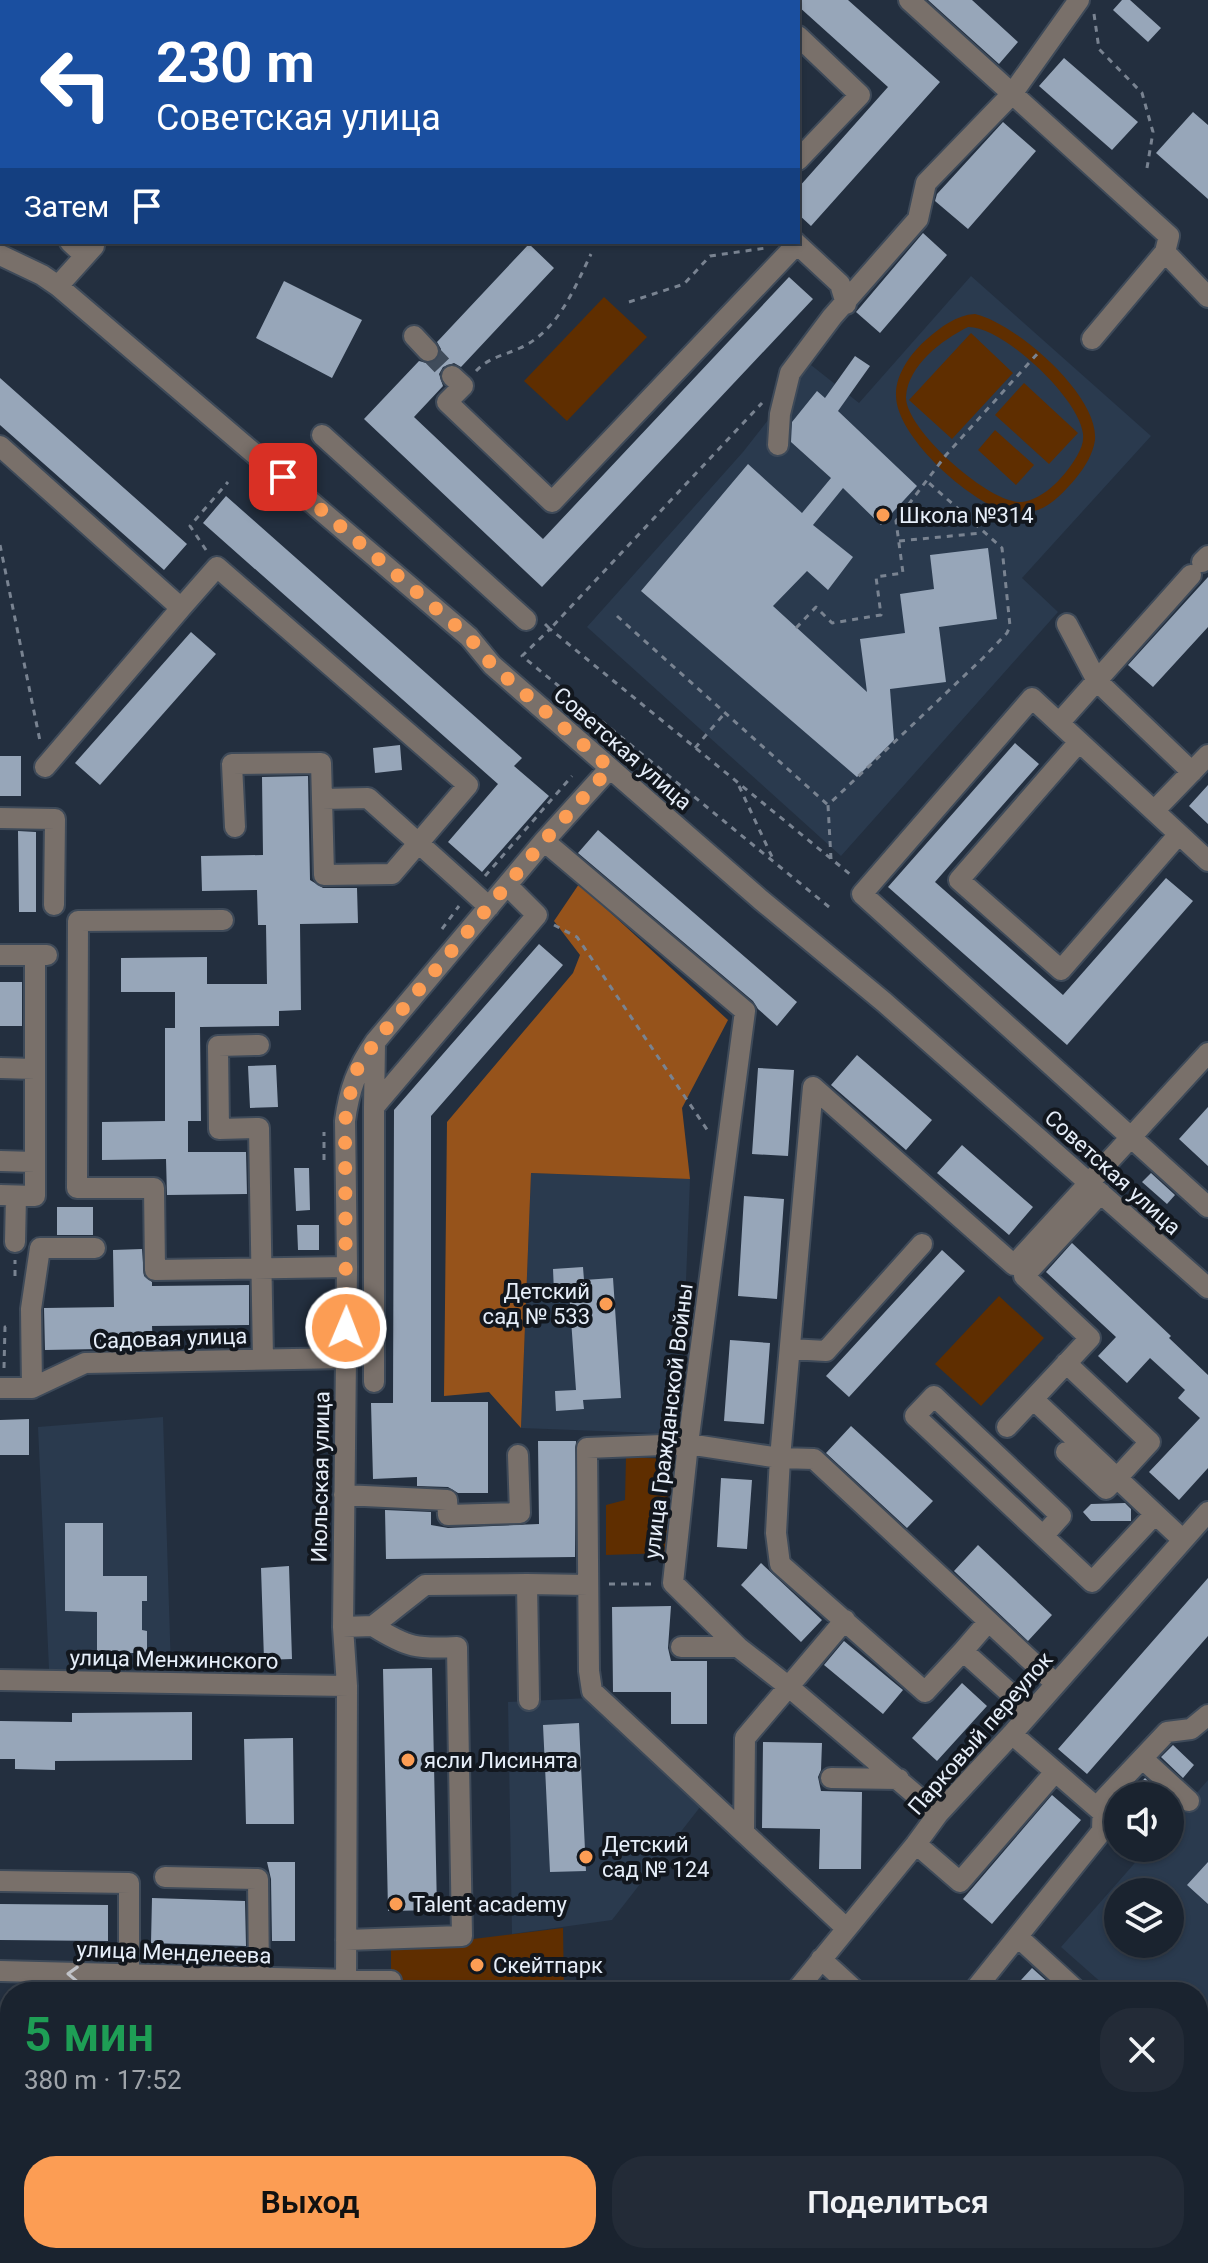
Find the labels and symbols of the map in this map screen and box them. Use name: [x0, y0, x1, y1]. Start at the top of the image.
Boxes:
pin: [249, 443, 317, 511]
place label: Школа №314: [899, 503, 1034, 528]
marker: Школа №314: [874, 506, 892, 524]
street label: Советская улица: [549, 682, 697, 815]
street label: Советская улица: [1040, 1105, 1186, 1240]
place label: Детский сад № 533: [483, 1279, 590, 1329]
street label: улица Гражданской Войны: [639, 1282, 698, 1560]
position arrow: [304, 1286, 388, 1370]
marker: Детский сад № 533: [597, 1295, 615, 1313]
street label: Садовая улица: [92, 1323, 248, 1354]
street label: Июльская улица: [307, 1391, 334, 1563]
street label: улица Менжинского: [69, 1645, 279, 1674]
street label: Парковый переулок: [903, 1647, 1058, 1820]
place label: ясли Лисинята: [424, 1748, 578, 1773]
marker: ясли Лисинята: [399, 1751, 417, 1769]
place label: Детский сад № 124: [602, 1832, 709, 1882]
marker: Детский сад № 124: [577, 1848, 595, 1866]
place label: Talent academy: [412, 1892, 568, 1917]
marker: Talent academy: [387, 1895, 405, 1913]
street label: улица Менделеева: [76, 1937, 272, 1968]
place label: Скейтпарк: [493, 1953, 603, 1978]
marker: Скейтпарк: [468, 1956, 486, 1974]
one-way arrow: [66, 1965, 79, 1982]

